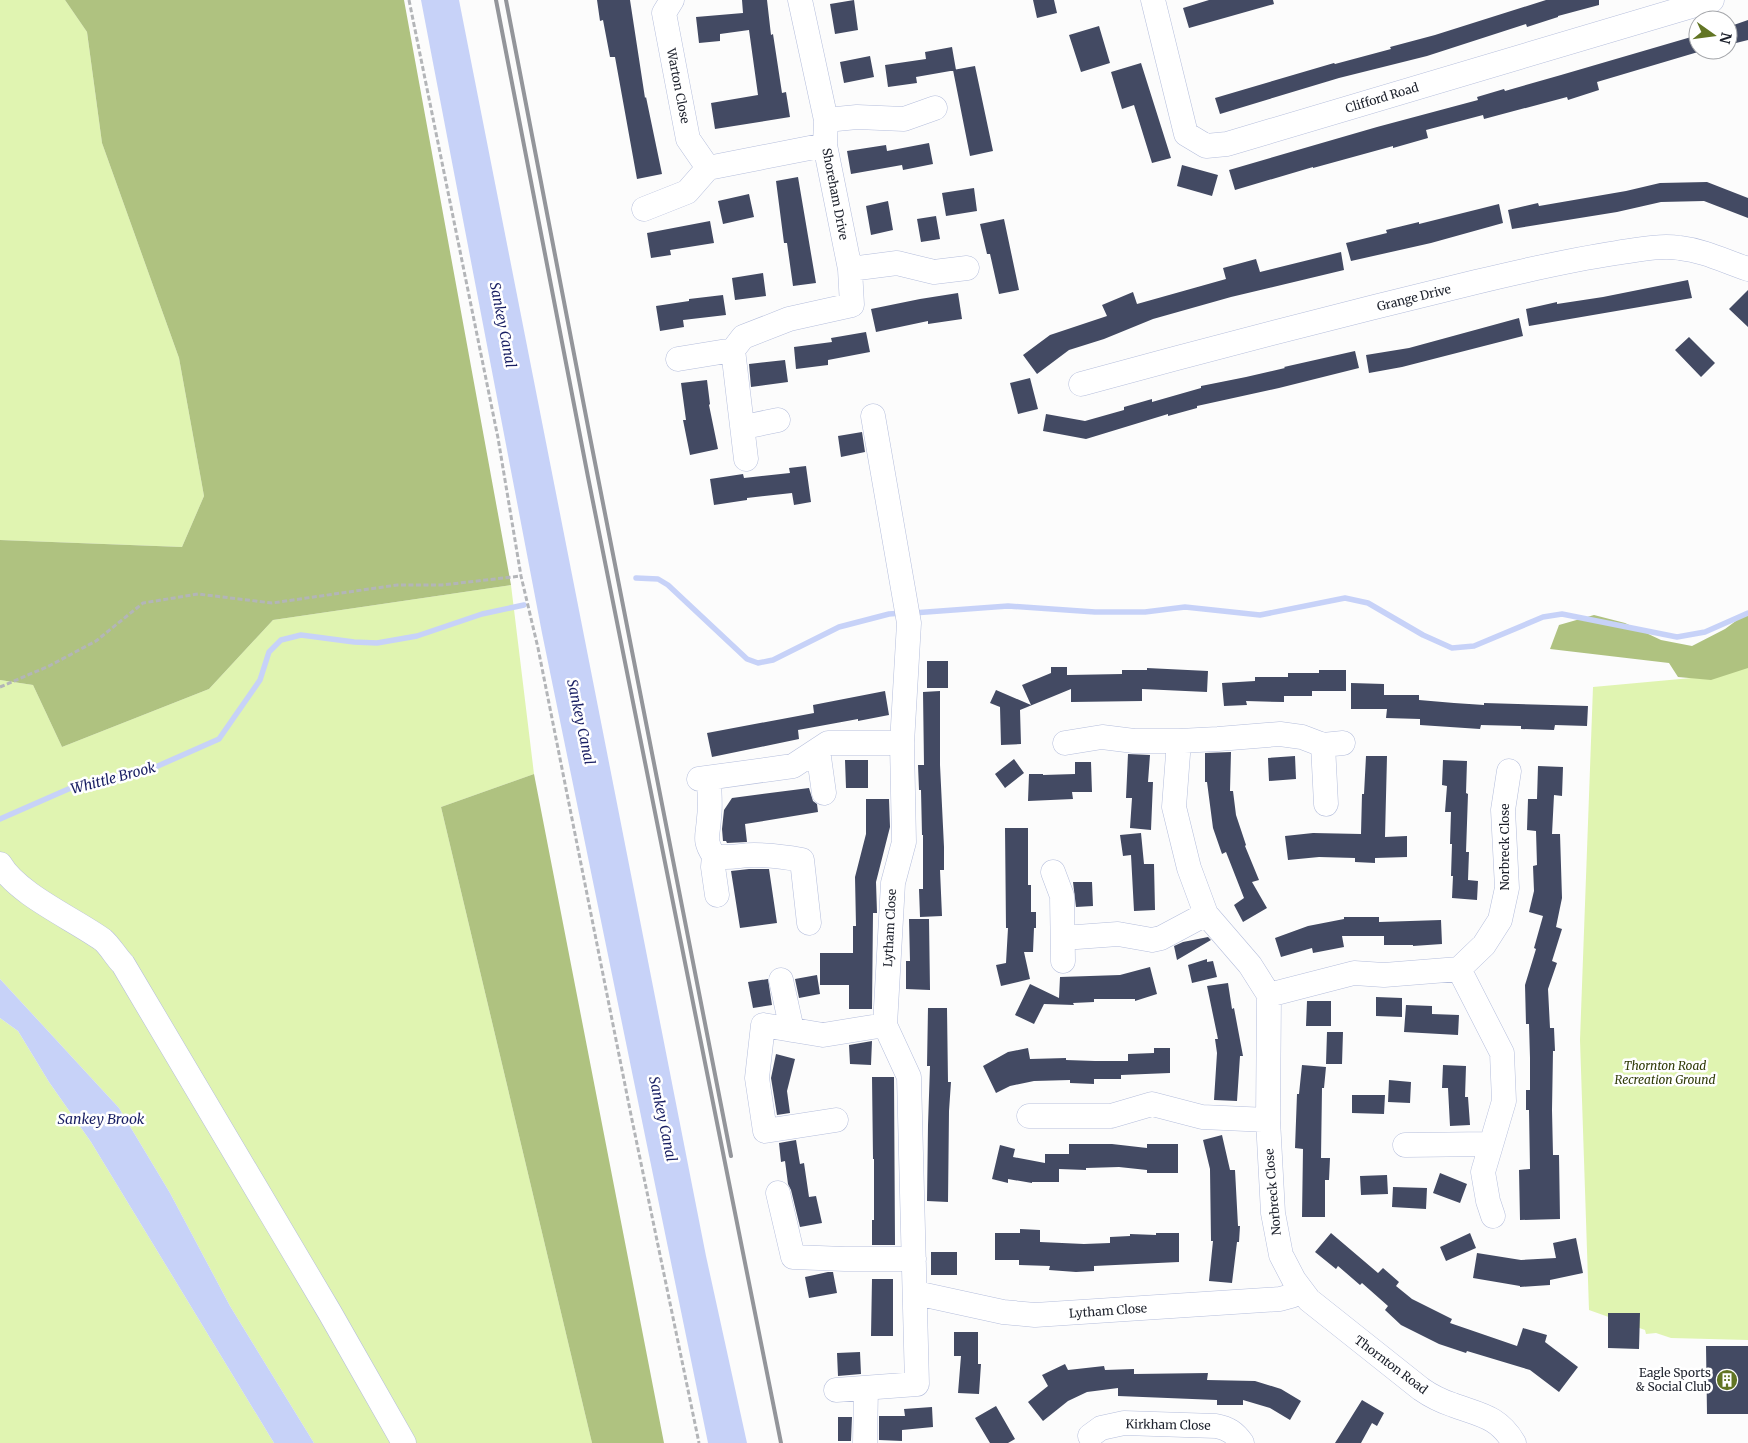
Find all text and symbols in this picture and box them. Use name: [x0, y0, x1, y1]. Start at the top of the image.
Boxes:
north arrow: [1688, 10, 1738, 60]
text: N: [1716, 31, 1736, 46]
street label: Warton Close: [664, 46, 693, 125]
street label: Clifford Road: [1344, 79, 1420, 116]
street label: Shoreham Drive: [819, 147, 852, 241]
water label: Sankey Canal: [486, 281, 520, 369]
street label: Grange Drive: [1375, 281, 1452, 314]
water label: Sankey Canal: [563, 678, 599, 766]
water label: Whittle Brook: [69, 758, 158, 798]
street label: Norbreck Close: [1497, 803, 1512, 891]
street label: Lytham Close: [880, 888, 899, 967]
park label: Thornton Road Recreation Ground: [1614, 1058, 1716, 1087]
water label: Sankey Canal: [645, 1075, 681, 1163]
water label: Sankey Brook: [58, 1110, 145, 1128]
street label: Norbreck Close: [1261, 1148, 1284, 1236]
street label: Lytham Close: [1068, 1300, 1148, 1321]
street label: Thornton Road: [1352, 1332, 1431, 1397]
place label: Eagle Sports & Social Club: [1636, 1365, 1711, 1394]
building icon: Eagle Sports & Social Club: [1715, 1368, 1739, 1392]
street label: Kirkham Close: [1125, 1416, 1211, 1433]

